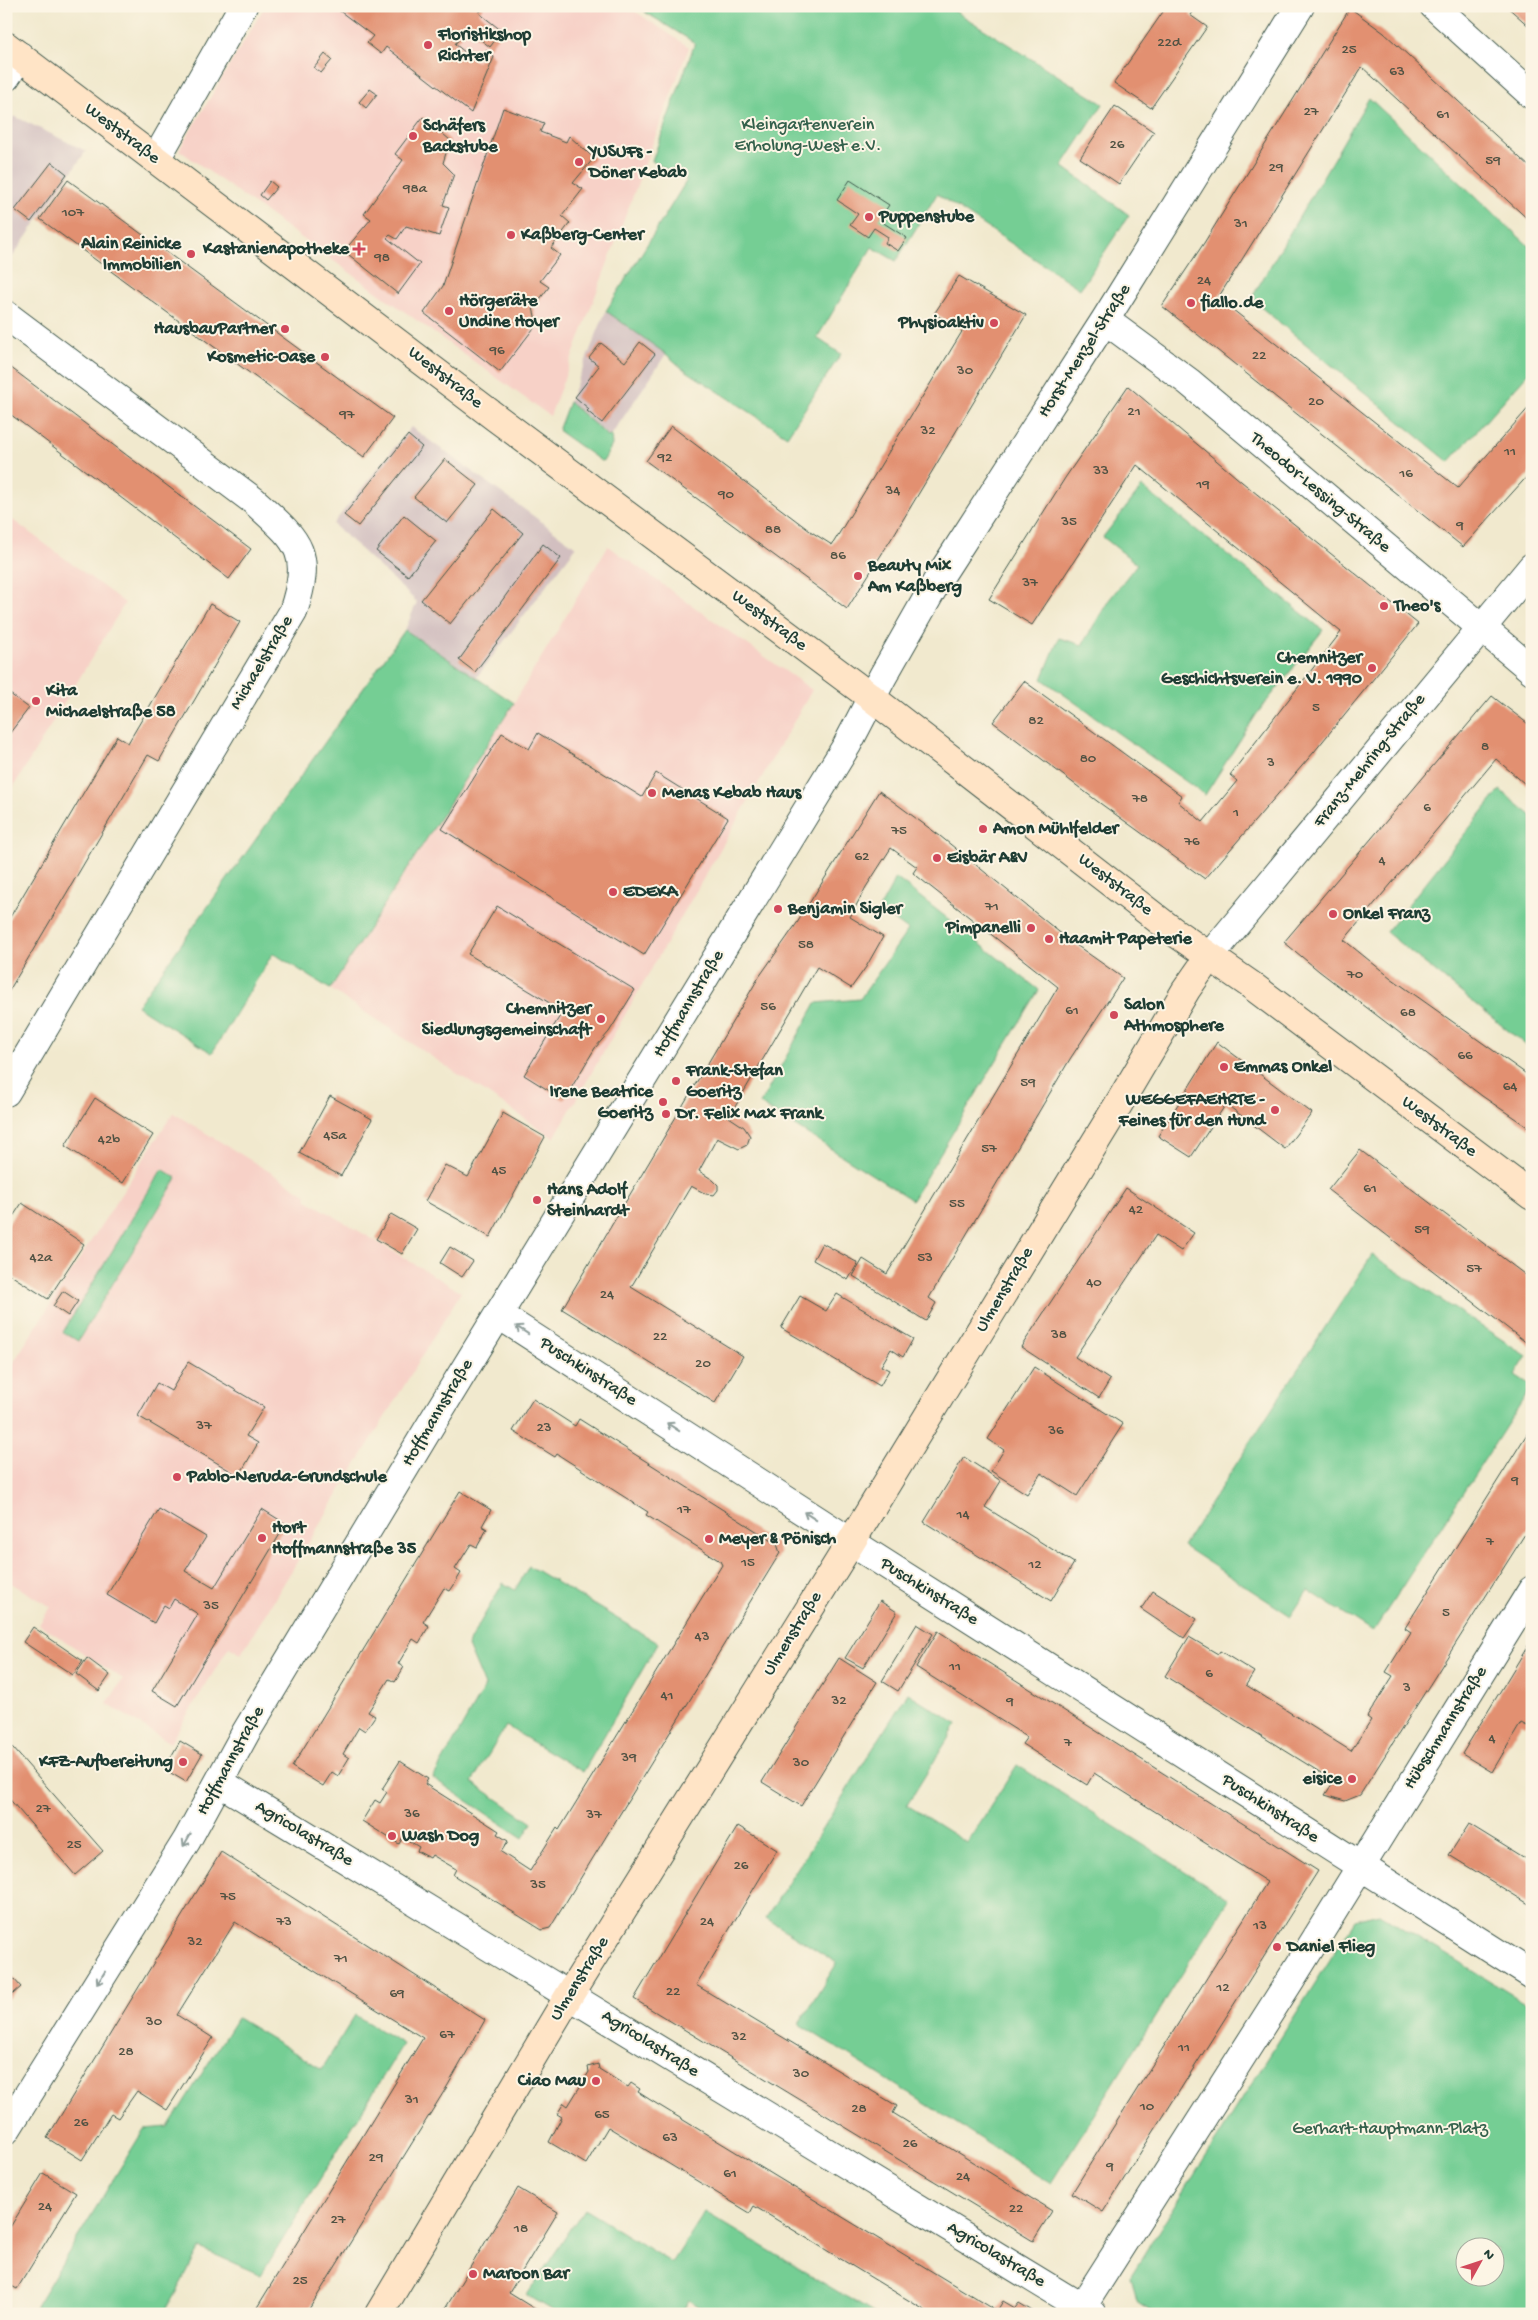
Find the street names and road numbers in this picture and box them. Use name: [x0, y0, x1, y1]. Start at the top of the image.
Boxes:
street label: Weststraße: [80, 99, 164, 170]
street label: Horst-Menzel-Straße: [1034, 280, 1136, 422]
street label: Weststraße: [403, 342, 487, 414]
street label: Theodor-Lessing-Straße: [1245, 427, 1395, 558]
street label: Weststraße: [727, 586, 811, 657]
street label: Michaelstraße: [226, 612, 299, 714]
street label: Franz-Mehring-Straße: [1309, 689, 1431, 833]
street label: Weststraße: [1073, 849, 1157, 921]
street label: Hoffmannstraße: [649, 946, 730, 1061]
street label: Weststraße: [1397, 1092, 1481, 1163]
street label: Ulmenstraße: [971, 1243, 1039, 1336]
street label: Puschkinstraße: [535, 1332, 641, 1412]
street label: Hoffmannstraße: [398, 1355, 479, 1470]
street label: Puschkinstraße: [875, 1553, 983, 1631]
street label: Ulmenstraße: [759, 1587, 828, 1680]
street label: Hübschmannstraße: [1400, 1662, 1493, 1793]
street label: Hoffmannstraße: [192, 1702, 270, 1819]
street label: Puschkinstraße: [1217, 1769, 1323, 1849]
street label: Agricolastraße: [251, 1796, 358, 1872]
street label: Ulmenstraße: [546, 1932, 615, 2025]
street label: Agricolastraße: [597, 2006, 703, 2083]
street label: Agricolastraße: [943, 2217, 1050, 2293]

